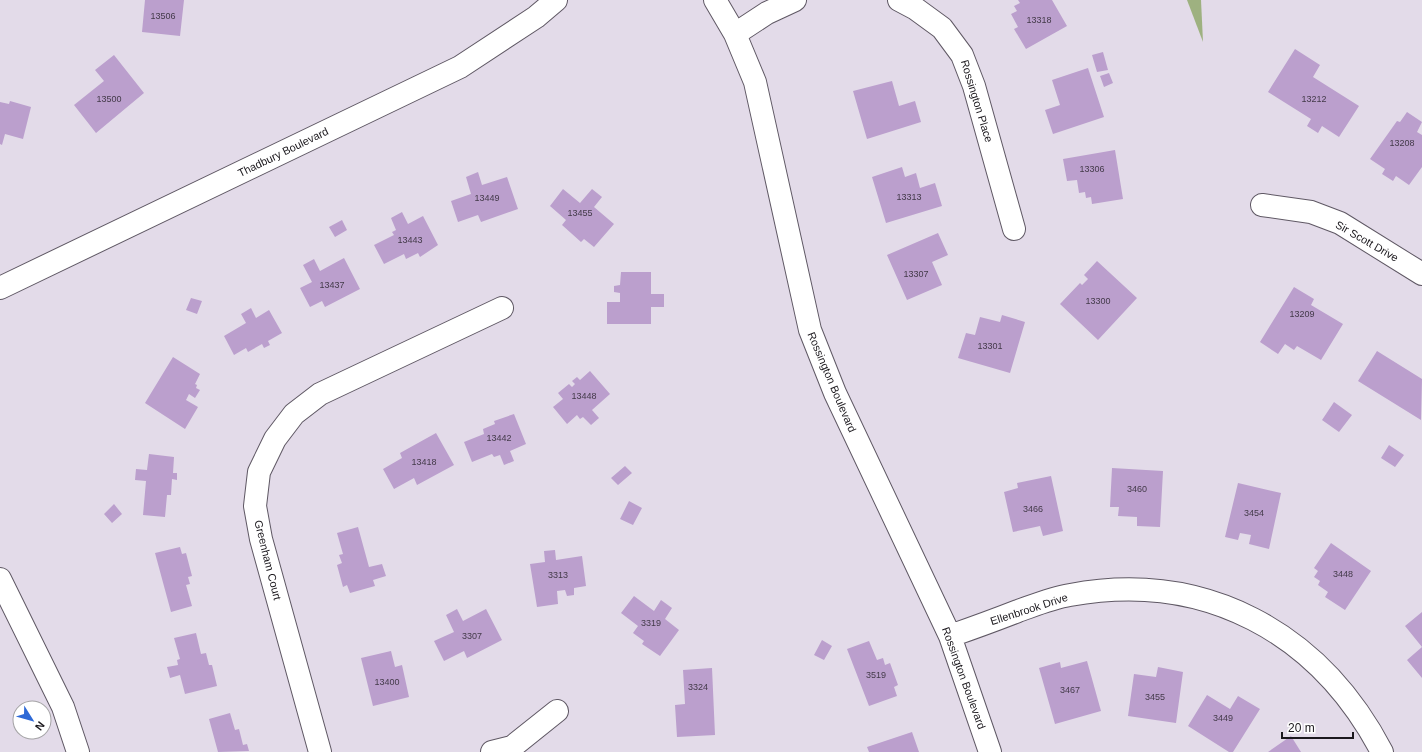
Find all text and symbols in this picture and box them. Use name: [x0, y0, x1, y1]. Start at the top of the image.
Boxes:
house number: 13506: [150, 11, 176, 21]
house number: 13318: [1026, 15, 1052, 25]
street label: Rossington Place: [959, 58, 995, 144]
house number: 13500: [96, 94, 122, 104]
house number: 13212: [1301, 94, 1327, 104]
street label: Thadbury Boulevard: [236, 125, 330, 179]
house number: 13208: [1389, 138, 1415, 148]
house number: 13306: [1079, 164, 1105, 174]
house number: 13313: [896, 192, 922, 202]
house number: 13449: [474, 193, 500, 203]
house number: 13455: [567, 208, 593, 218]
street label: Sir Scott Drive: [1334, 218, 1400, 264]
house number: 13443: [397, 235, 423, 245]
house number: 13307: [903, 269, 929, 279]
house number: 13437: [319, 280, 345, 290]
house number: 13300: [1085, 296, 1111, 306]
house number: 13209: [1289, 309, 1315, 319]
street label: Rossington Boulevard: [805, 330, 859, 434]
house number: 13301: [977, 341, 1003, 351]
house number: 13448: [571, 391, 597, 401]
house number: 13442: [486, 433, 512, 443]
house number: 13418: [411, 457, 437, 467]
house number: 3460: [1127, 484, 1147, 494]
house number: 3466: [1023, 504, 1043, 514]
house number: 3454: [1244, 508, 1264, 518]
street label: Greenham Court: [252, 519, 284, 601]
house number: 3448: [1333, 569, 1353, 579]
house number: 3313: [548, 570, 568, 580]
street label: Ellenbrook Drive: [989, 591, 1069, 627]
house number: 3319: [641, 618, 661, 628]
street label: Rossington Boulevard: [940, 625, 988, 731]
house number: 3307: [462, 631, 482, 641]
house number: 3519: [866, 670, 886, 680]
house number: 13400: [374, 677, 400, 687]
house number: 3324: [688, 682, 708, 692]
house number: 3467: [1060, 685, 1080, 695]
house number: 3455: [1145, 692, 1165, 702]
north arrow: [12, 700, 52, 740]
house number: 3449: [1213, 713, 1233, 723]
scale bar: [1282, 714, 1353, 740]
text: N: [33, 719, 47, 733]
text: 20 m: [1288, 721, 1315, 735]

